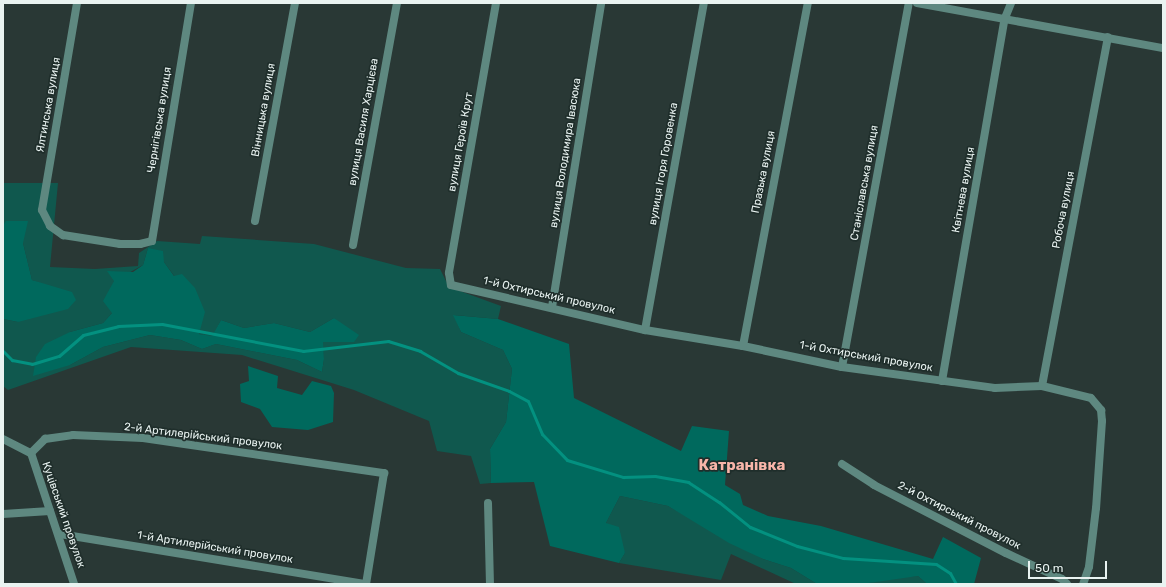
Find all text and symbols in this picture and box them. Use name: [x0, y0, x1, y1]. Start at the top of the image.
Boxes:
street label: Ялтинська вулиця: [34, 56, 64, 154]
street label: вулиця Василя Харцієва: [346, 57, 382, 187]
street label: Вінницька вулиця: [249, 62, 279, 158]
street label: Чернігівська вулиця: [145, 66, 175, 174]
street label: вулиця Володимира Івасюка: [548, 77, 584, 229]
street label: вулиця Героїв Крут: [446, 91, 476, 193]
street label: вулиця Ігоря Горовенка: [647, 102, 681, 226]
street label: Станіславська вулиця: [848, 124, 882, 242]
street label: Празька вулиця: [750, 130, 778, 214]
street label: Квітнева вулиця: [950, 146, 978, 234]
street label: Робоча вулиця: [1050, 170, 1078, 250]
street label: 1-й Охтирський провулок: [482, 274, 616, 318]
street label: 1-й Охтирський провулок: [798, 339, 934, 375]
street label: 2-й Артилерійський провулок: [123, 421, 283, 453]
district label: Катранівка: [699, 457, 785, 475]
street label: Куцівський провулок: [39, 460, 87, 570]
street label: 2-й Охтирський провулок: [895, 479, 1023, 553]
street label: 1-й Артилерійський провулок: [136, 529, 294, 567]
scale bar: [1030, 553, 1109, 579]
text: 50 m: [1035, 561, 1063, 575]

